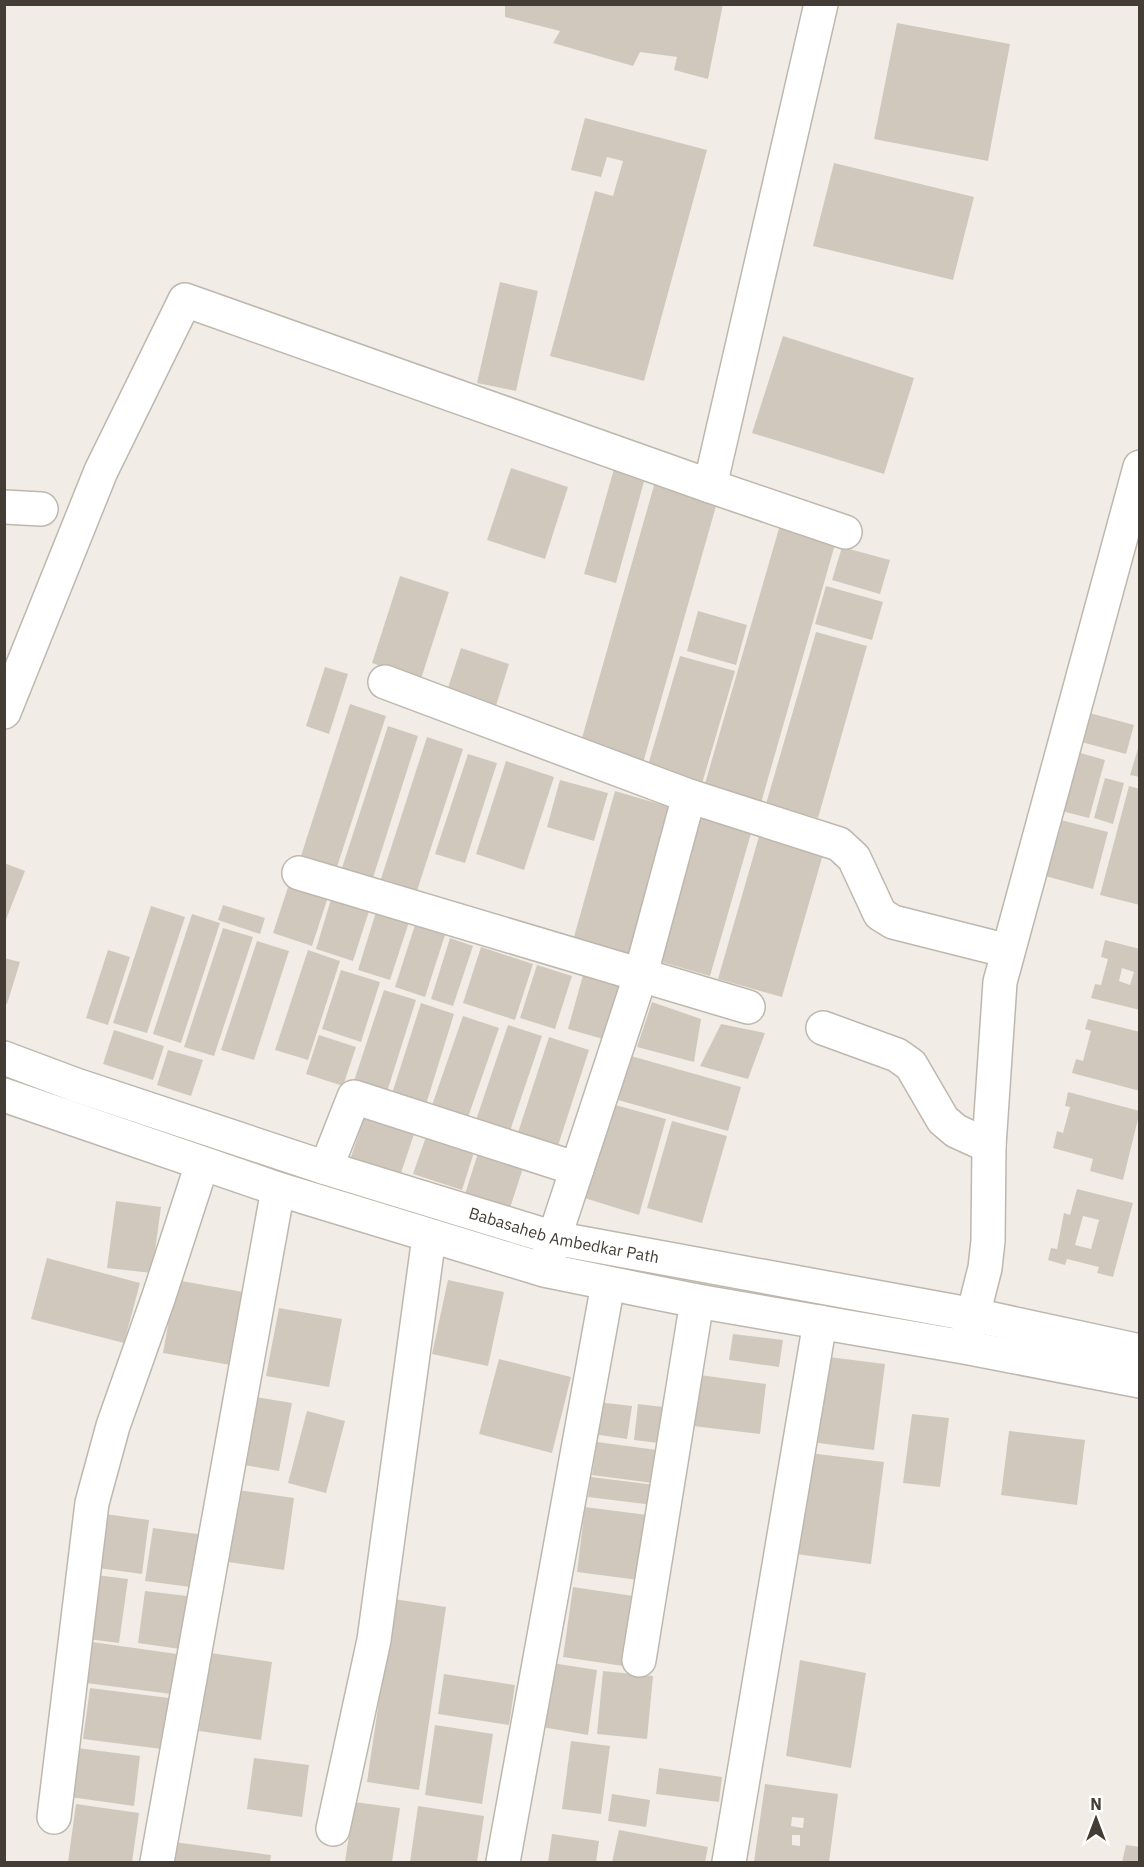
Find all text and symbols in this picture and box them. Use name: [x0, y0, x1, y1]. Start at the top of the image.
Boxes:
street label: Babasaheb Ambedkar Path: [467, 1203, 661, 1267]
north arrow: [1066, 1789, 1126, 1849]
text: N: [1090, 1794, 1102, 1814]

